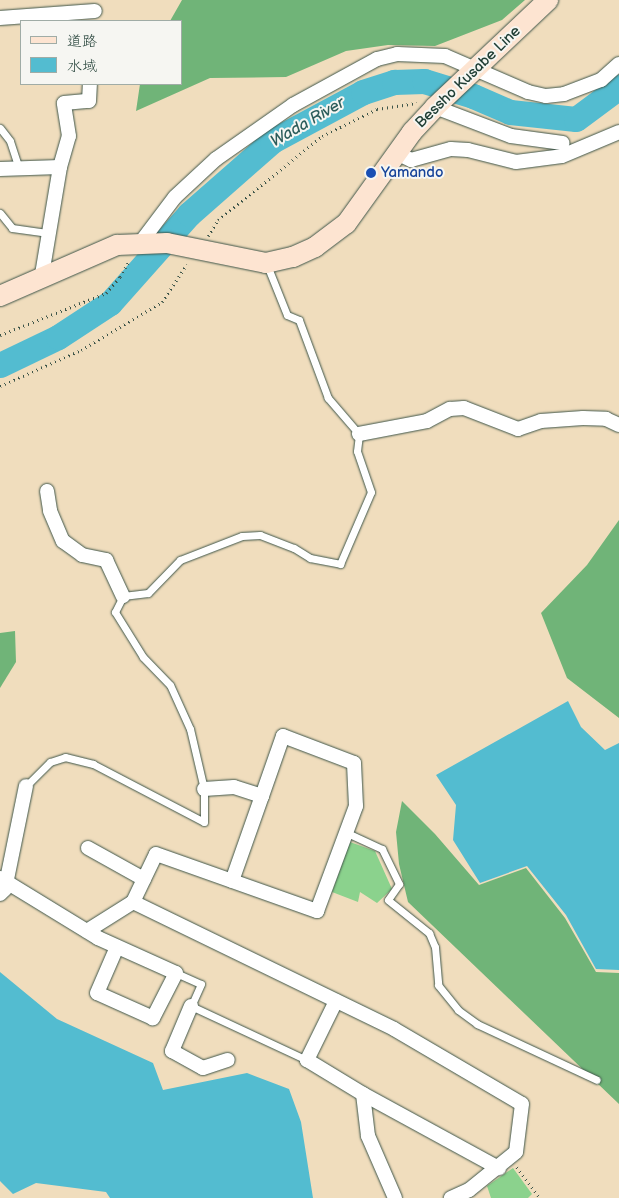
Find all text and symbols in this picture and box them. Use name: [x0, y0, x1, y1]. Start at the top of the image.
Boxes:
legend: [20, 20, 182, 85]
street label: Bessho Kusabe Line: [412, 22, 524, 132]
text: 道路: [67, 32, 97, 51]
text: 水域: [67, 57, 97, 76]
water label: Wada River: [268, 94, 348, 152]
place label: Yamando: [381, 164, 443, 182]
marker: Yamando: [365, 167, 377, 179]

